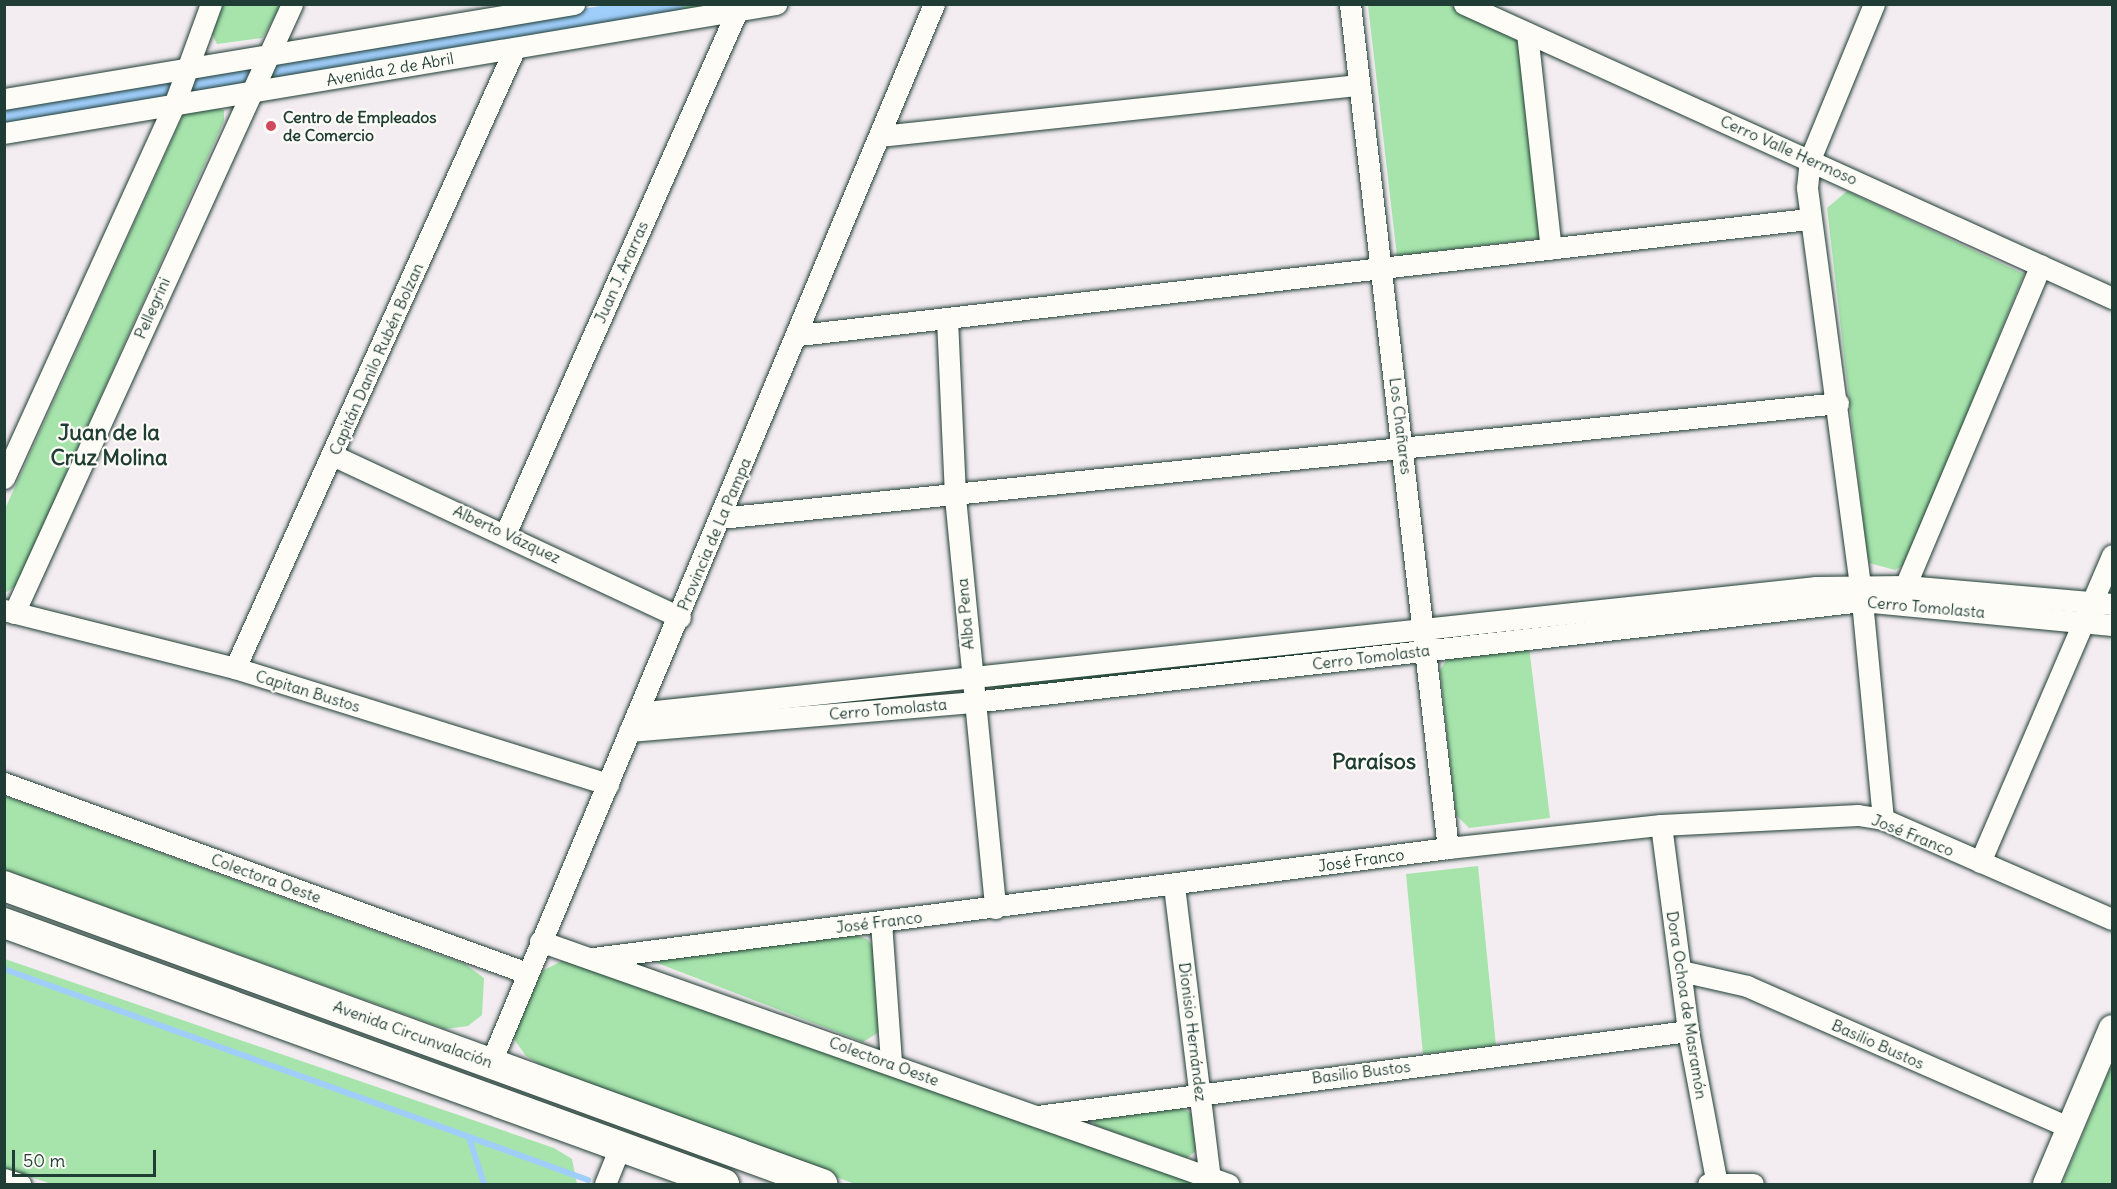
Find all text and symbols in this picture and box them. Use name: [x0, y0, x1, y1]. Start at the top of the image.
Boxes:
street label: Avenida 2 de Abril: [325, 48, 455, 90]
place label: Centro de Empleados de Comercio: [283, 107, 437, 145]
street label: Cerro Valle Hermoso: [1717, 111, 1861, 189]
marker: Centro de Empleados de Comercio: [264, 119, 278, 133]
street label: Juan J. Ararras: [590, 218, 652, 326]
street label: Capitán Danilo Rubén Bolzan: [325, 260, 427, 458]
street label: Pellegrini: [130, 274, 174, 342]
street label: Los Chañares: [1386, 376, 1416, 476]
district label: Juan de la Cruz Molina: [50, 419, 168, 470]
street label: Provincia de La Pampa: [673, 455, 755, 613]
street label: Alberto Vázquez: [450, 501, 564, 567]
street label: Alba Pena: [952, 577, 978, 651]
street label: Cerro Tomolasta: [1866, 592, 1986, 622]
street label: Cerro Tomolasta: [1311, 640, 1431, 674]
street label: Capitan Bustos: [253, 666, 363, 716]
street label: Cerro Tomolasta: [828, 694, 948, 724]
district label: Paraísos: [1332, 749, 1416, 775]
street label: José Franco: [1869, 810, 1957, 860]
street label: José Franco: [1317, 844, 1405, 876]
street label: Colectora Oeste: [208, 849, 324, 907]
street label: José Franco: [835, 907, 923, 937]
street label: Dora Ochoa de Masramón: [1663, 910, 1711, 1100]
street label: Dionisio Hernández: [1175, 961, 1211, 1103]
street label: Avenida Circunvalación: [331, 996, 495, 1072]
street label: Basilio Bustos: [1829, 1015, 1927, 1073]
street label: Colectora Oeste: [826, 1032, 942, 1090]
street label: Basilio Bustos: [1311, 1056, 1411, 1088]
scale bar: [15, 1138, 159, 1176]
text: 50 m: [23, 1149, 65, 1172]

